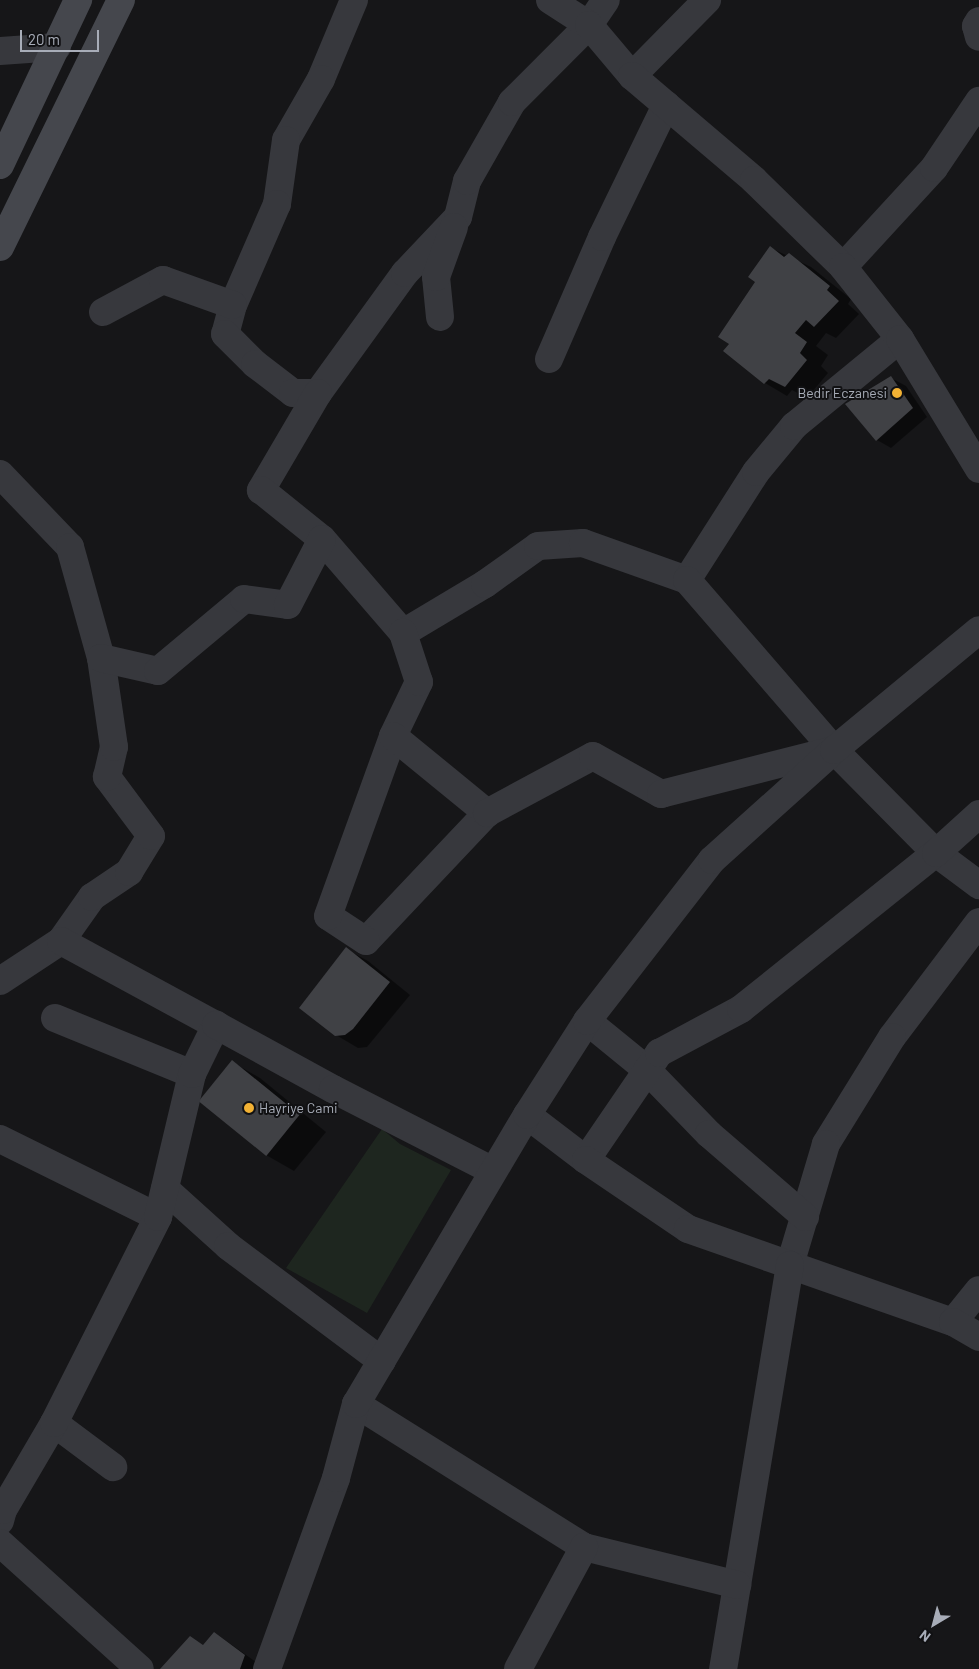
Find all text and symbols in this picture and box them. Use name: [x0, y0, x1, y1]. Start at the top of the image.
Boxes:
scale bar: [22, 20, 101, 52]
text: 20 m: [28, 30, 60, 48]
place label: Bedir Eczanesi: [797, 385, 887, 401]
marker: Bedir Eczanesi: [891, 387, 903, 399]
place label: Hayriye Cami: [259, 1100, 338, 1116]
marker: Hayriye Cami: [243, 1102, 255, 1114]
north arrow: [909, 1599, 959, 1649]
text: N: [916, 1627, 934, 1646]

